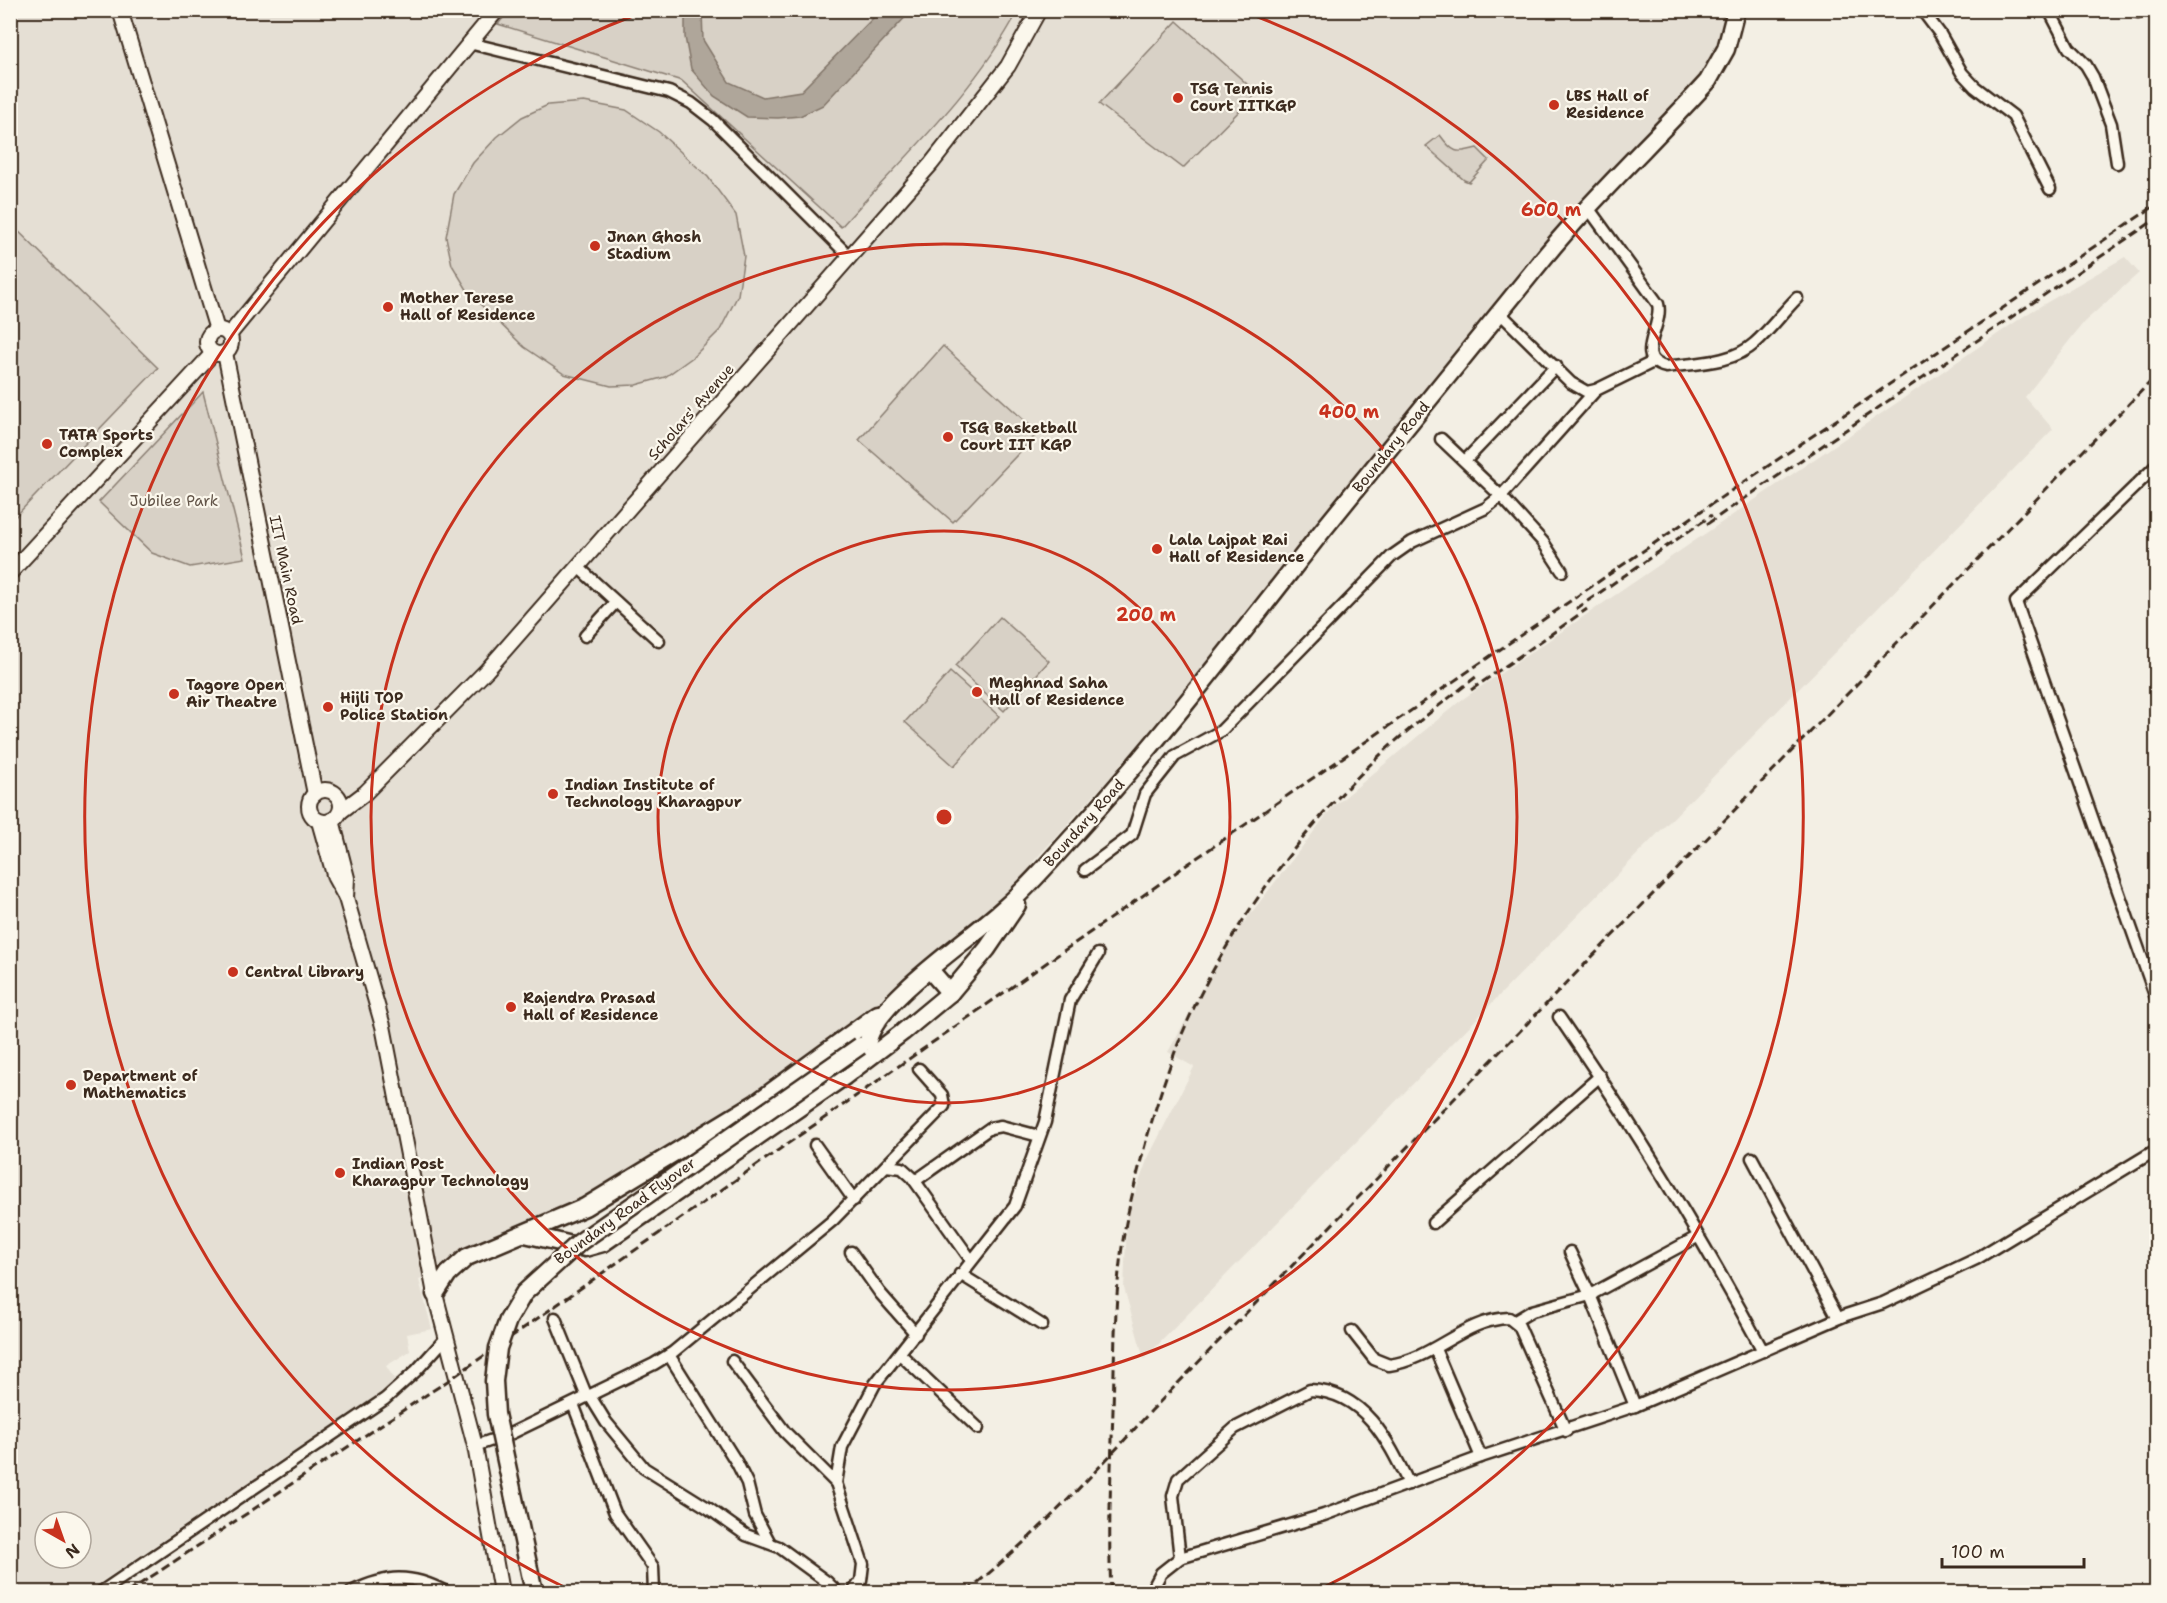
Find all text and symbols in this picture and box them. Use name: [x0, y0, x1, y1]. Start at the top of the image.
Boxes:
place label: TSG Tennis Court IITKGP: [1190, 79, 1296, 116]
place label: LBS Hall of Residence: [1566, 86, 1649, 123]
marker: TSG Tennis Court IITKGP: [1171, 91, 1185, 105]
marker: LBS Hall of Residence: [1547, 98, 1561, 112]
text: 600 m: [1521, 198, 1582, 222]
place label: Jnan Ghosh Stadium: [607, 227, 701, 264]
marker: Jnan Ghosh Stadium: [588, 239, 602, 253]
place label: Mother Terese Hall of Residence: [400, 288, 535, 325]
marker: Mother Terese Hall of Residence: [381, 300, 395, 314]
street label: Scholars' Avenue: [643, 359, 739, 465]
street label: Boundary Road: [1348, 397, 1434, 497]
text: 400 m: [1319, 400, 1380, 424]
place label: TSG Basketball Court IIT KGP: [960, 418, 1077, 455]
place label: TATA Sports Complex: [59, 425, 153, 462]
marker: TSG Basketball Court IIT KGP: [941, 430, 955, 444]
marker: TATA Sports Complex: [40, 437, 54, 451]
park label: Jubilee Park: [130, 491, 218, 511]
street label: IIT Main Road: [265, 514, 307, 627]
place label: Lala Lajpat Rai Hall of Residence: [1169, 530, 1304, 567]
marker: Lala Lajpat Rai Hall of Residence: [1150, 542, 1164, 556]
text: 200 m: [1116, 603, 1177, 627]
place label: Meghnad Saha Hall of Residence: [989, 673, 1124, 710]
place label: Tagore Open Air Theatre: [186, 675, 284, 712]
marker: Meghnad Saha Hall of Residence: [970, 685, 984, 699]
marker: Tagore Open Air Theatre: [167, 687, 181, 701]
place label: Hijli TOP Police Station: [340, 688, 448, 725]
marker: Hijli TOP Police Station: [321, 700, 335, 714]
street label: Boundary Road: [1039, 774, 1129, 871]
place label: Indian Institute of Technology Kharagpur: [565, 775, 742, 812]
marker: Indian Institute of Technology Kharagpur: [546, 787, 560, 801]
centre of rings: [934, 807, 954, 827]
place label: Central Library: [245, 962, 364, 982]
marker: Central Library: [226, 965, 240, 979]
place label: Rajendra Prasad Hall of Residence: [523, 988, 658, 1025]
marker: Rajendra Prasad Hall of Residence: [504, 1000, 518, 1014]
place label: Department of Mathematics: [83, 1066, 197, 1103]
marker: Department of Mathematics: [64, 1078, 78, 1092]
street label: Boundary Road Flyover: [550, 1153, 700, 1269]
place label: Indian Post Kharagpur Technology: [352, 1154, 529, 1191]
marker: Indian Post Kharagpur Technology: [333, 1166, 347, 1180]
north arrow: [33, 1510, 93, 1570]
scale bar: [1942, 1531, 2084, 1569]
text: N: [61, 1539, 84, 1563]
text: 100 m: [1951, 1540, 2005, 1564]

